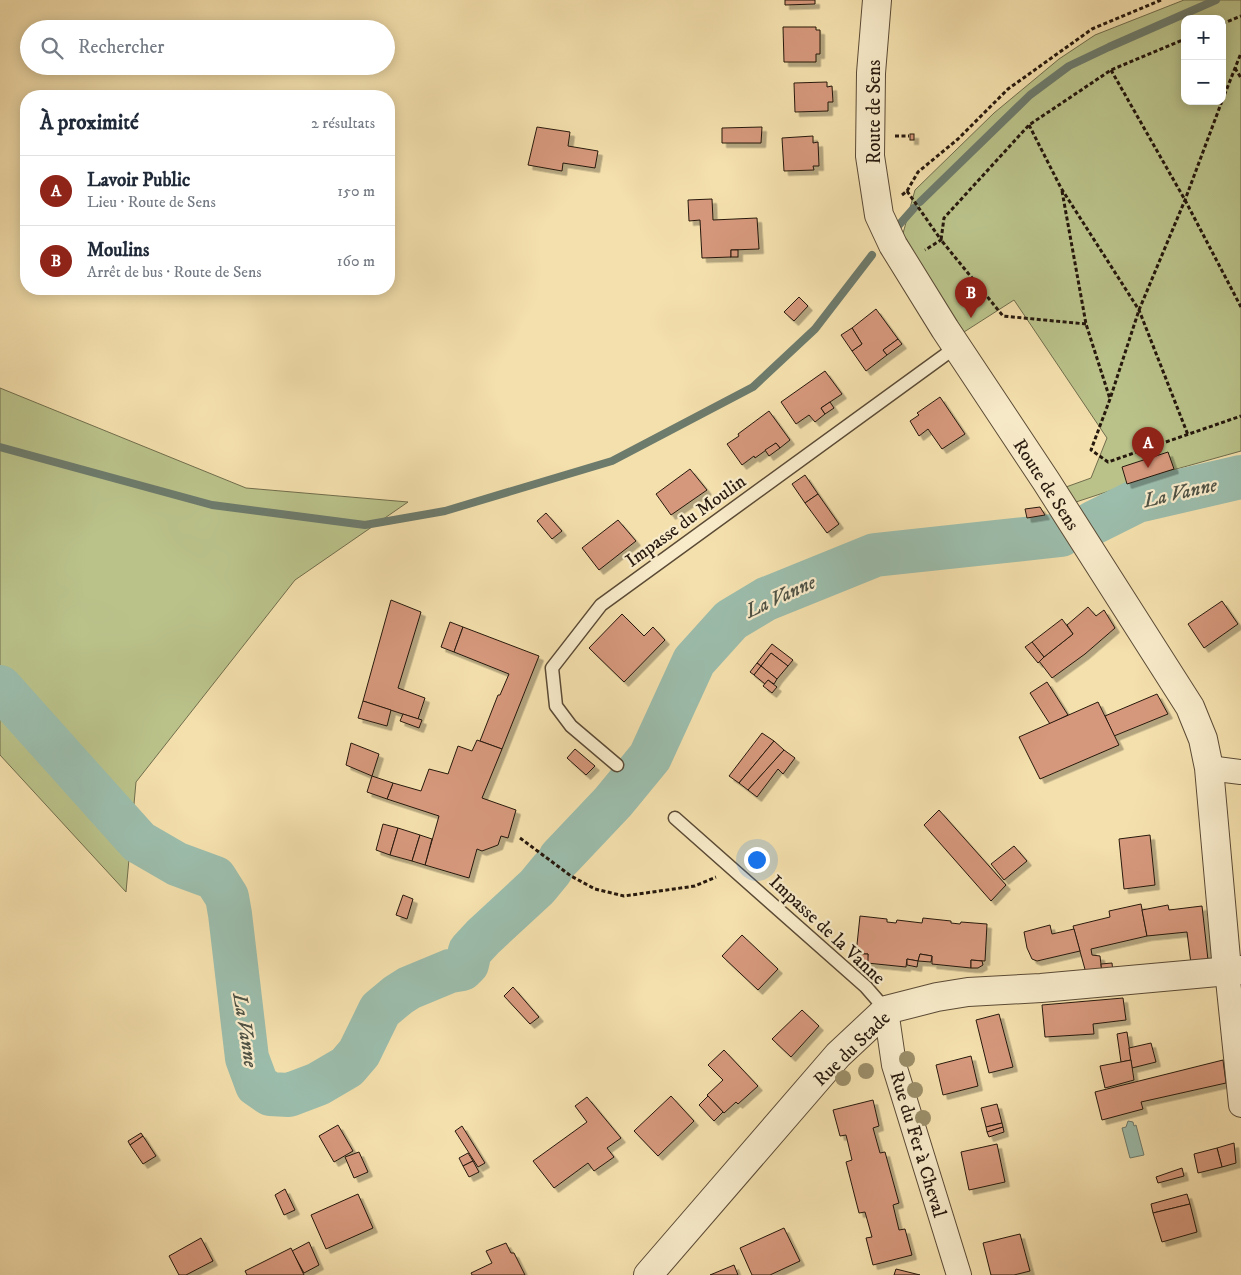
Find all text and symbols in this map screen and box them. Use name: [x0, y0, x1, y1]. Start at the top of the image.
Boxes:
map controls: [1181, 15, 1226, 105]
button: +: [1181, 15, 1226, 60]
search box: [20, 20, 395, 75]
icon: search: [38, 34, 66, 62]
text: Rechercher: [78, 36, 164, 59]
street label: Route de Sens: [863, 60, 886, 164]
button: −: [1181, 60, 1226, 105]
text: À proximité: [40, 110, 139, 136]
text: 2 résultats: [311, 113, 375, 133]
text: Lavoir Public: [87, 169, 190, 192]
text: A: [51, 181, 61, 201]
text: 150 m: [337, 181, 375, 201]
text: Lieu · Route de Sens: [87, 192, 216, 212]
text: Moulins: [87, 239, 149, 262]
text: B: [51, 251, 61, 271]
text: 160 m: [337, 251, 375, 271]
text: Arrêt de bus · Route de Sens: [87, 262, 262, 282]
pin: B: [955, 277, 987, 318]
pin: A: [1132, 427, 1164, 468]
street label: Route de Sens: [1008, 435, 1084, 535]
street label: Impasse du Moulin: [621, 470, 751, 573]
water label: La Vanne: [1140, 473, 1221, 514]
water label: La Vanne: [741, 570, 821, 625]
your location: [744, 847, 770, 873]
street label: Impasse de la Vanne: [764, 870, 890, 990]
water label: La Vanne: [226, 990, 263, 1070]
street label: Rue du Stade: [809, 1007, 895, 1091]
street label: Rue du Fer à Cheval: [884, 1069, 951, 1220]

